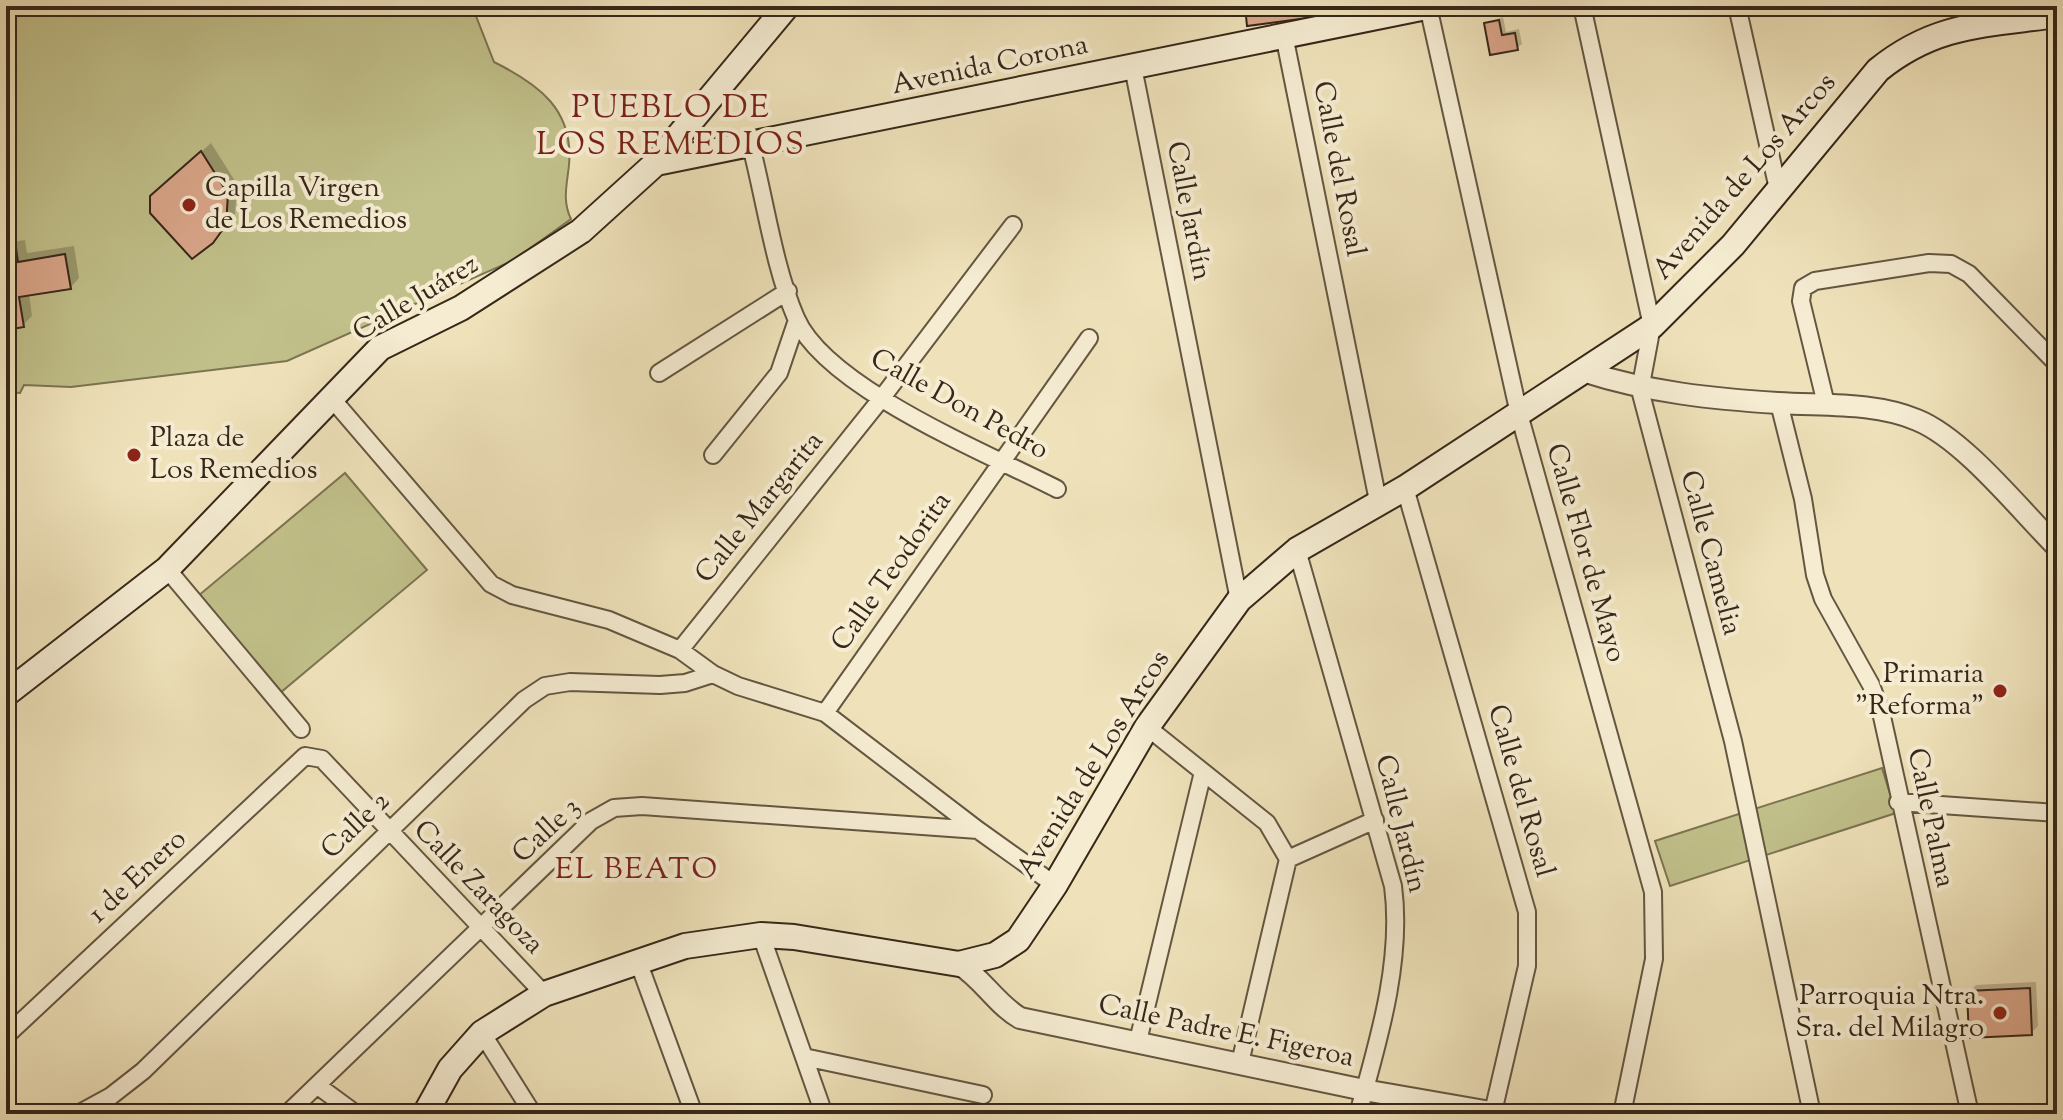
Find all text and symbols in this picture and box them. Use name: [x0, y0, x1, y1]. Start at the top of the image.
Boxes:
street label: Avenida Corona: [888, 26, 1092, 106]
street label: Avenida de Los Arcos: [1644, 65, 1846, 289]
street label: Calle del Rosal: [1301, 78, 1375, 260]
district label: PUEBLO DE LOS REMEDIOS: [536, 86, 806, 169]
street label: Calle Jardín: [1155, 138, 1221, 284]
place label: Capilla Virgen de Los Remedios: [205, 169, 407, 241]
marker: Capilla Virgen de Los Remedios: [180, 196, 198, 214]
street label: Calle Juárez: [346, 246, 486, 352]
street label: Calle Don Pedro: [863, 339, 1055, 471]
place label: Plaza de Los Remedios: [150, 419, 317, 491]
street label: Calle Margarita: [686, 423, 834, 593]
street label: Calle Flor de Mayo: [1535, 439, 1635, 667]
marker: Plaza de Los Remedios: [125, 446, 143, 464]
street label: Calle Camelia: [1669, 466, 1751, 640]
street label: Calle Teodorita: [822, 484, 962, 660]
street label: Avenida de Los Arcos: [1007, 643, 1181, 887]
place label: Primaria "Reforma": [1855, 655, 1984, 727]
marker: Primaria "Reforma": [1991, 682, 2009, 700]
street label: Calle del Rosal: [1476, 700, 1564, 882]
street label: Calle Palma: [1896, 745, 1964, 892]
street label: Calle Jardín: [1364, 751, 1436, 897]
street label: Calle 2: [312, 783, 400, 869]
street label: Calle 3: [504, 789, 590, 873]
street label: Calle Zaragoza: [403, 812, 553, 964]
street label: 1 de Enero: [80, 821, 196, 933]
district label: EL BEATO: [555, 849, 719, 892]
place label: Parroquia Ntra. Sra. del Milagro: [1795, 977, 1984, 1049]
street label: Calle Padre E. Figeroa: [1094, 985, 1358, 1079]
marker: Parroquia Ntra. Sra. del Milagro: [1991, 1004, 2009, 1022]

